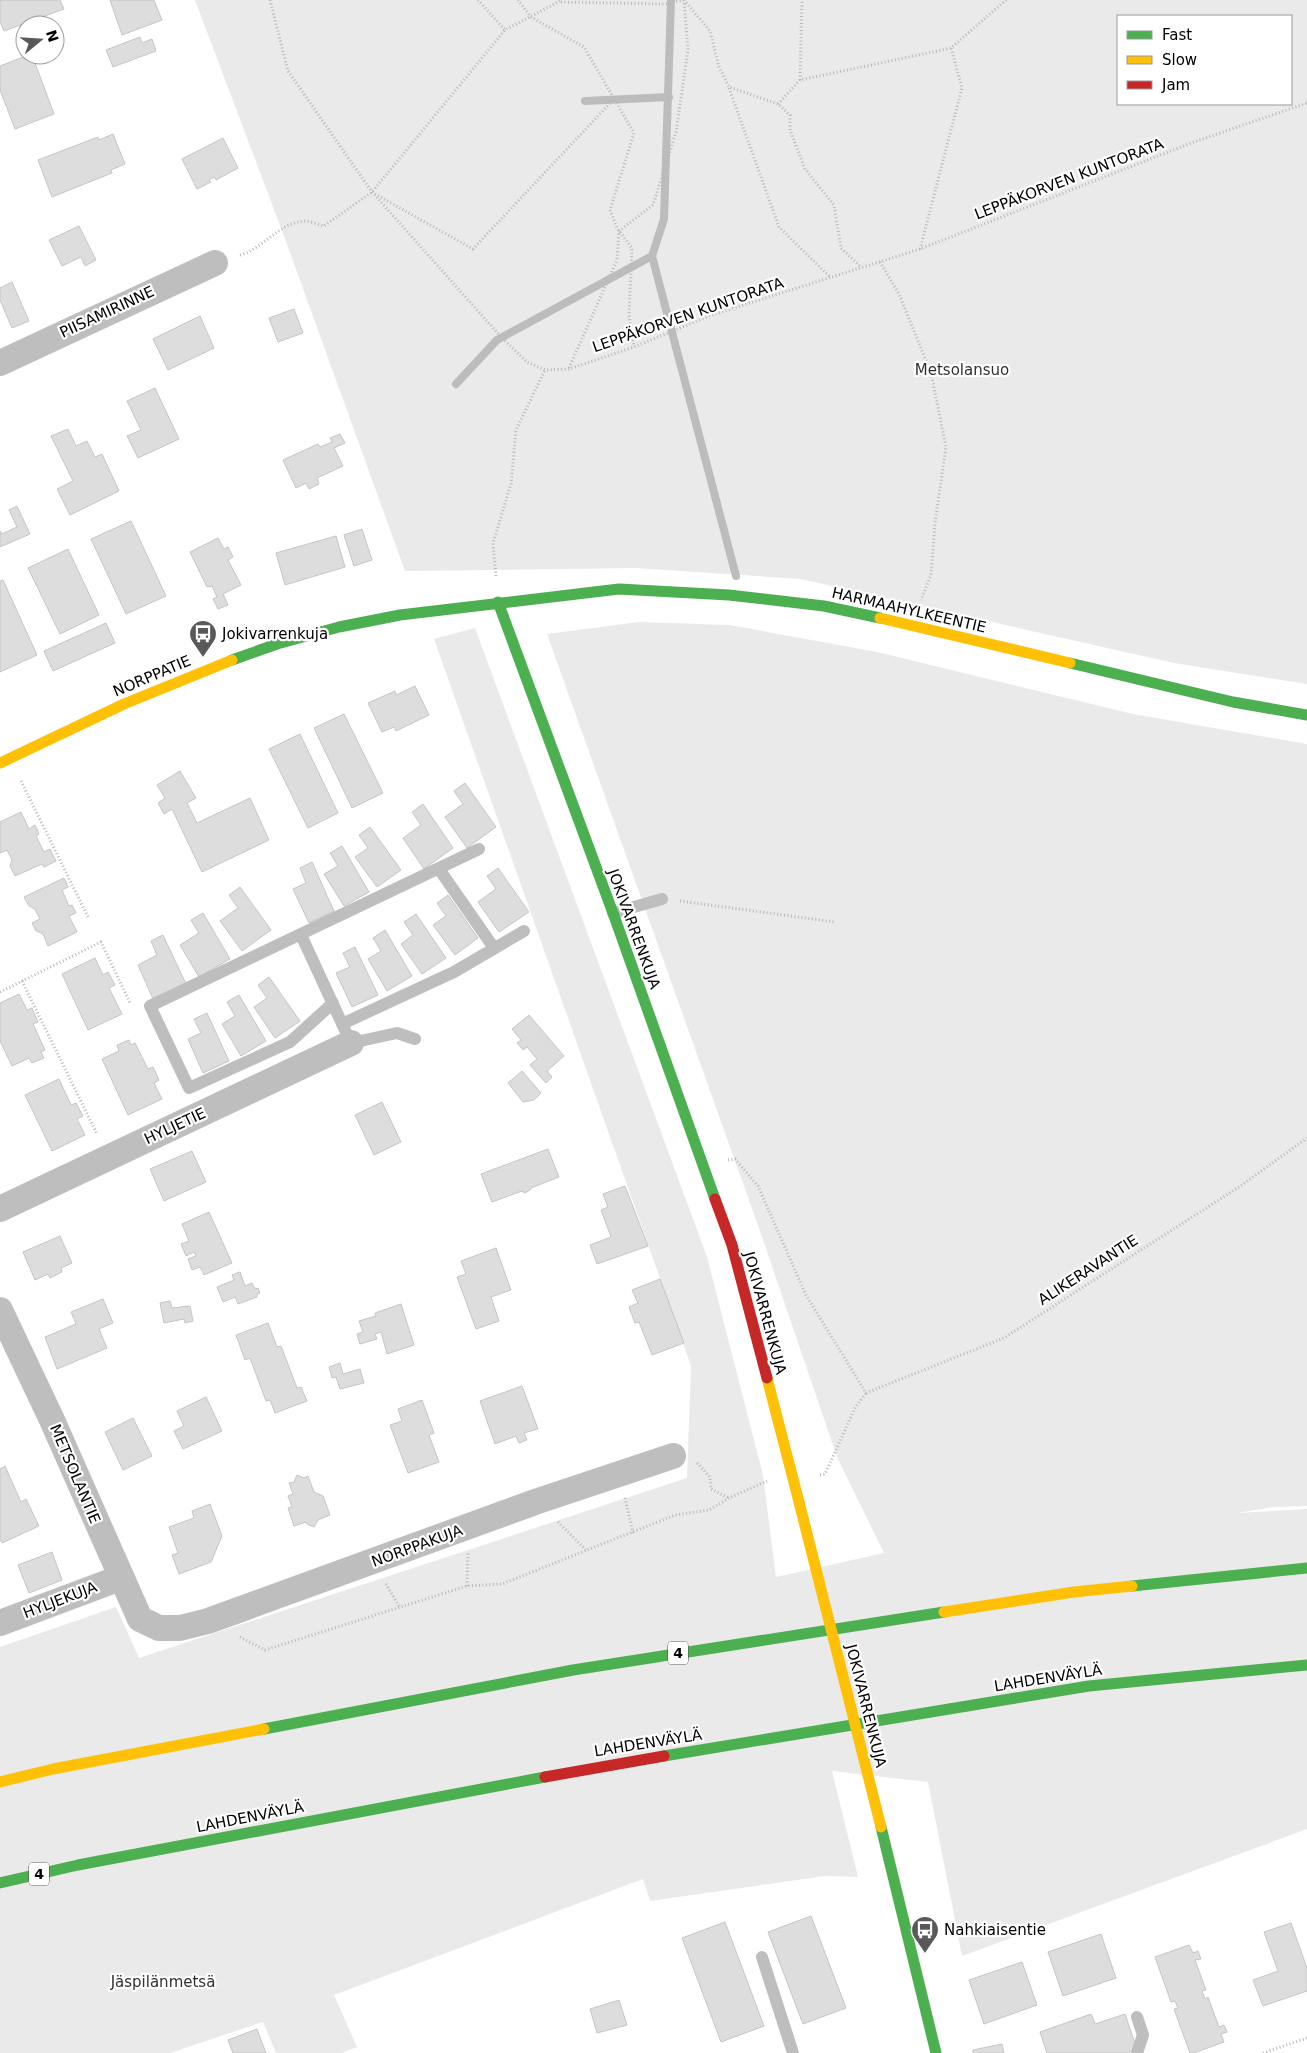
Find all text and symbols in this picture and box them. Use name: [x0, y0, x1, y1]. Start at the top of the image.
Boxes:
north arrow: [15, 15, 65, 65]
legend: [1117, 15, 1292, 105]
text: Fast: [1162, 26, 1192, 44]
text: N: [43, 28, 62, 44]
text: Slow: [1162, 51, 1197, 69]
text: Jam: [1161, 76, 1190, 94]
street label: LEPPÄKORVEN KUNTORATA: [972, 133, 1167, 223]
street label: LEPPÄKORVEN KUNTORATA: [590, 273, 787, 356]
street label: PIISAMIRINNE: [57, 282, 157, 342]
park label: Metsolansuo: [915, 361, 1009, 379]
street label: HARMAAHYLKEENTIE: [830, 583, 988, 637]
bus stop icon: Jokivarrenkuja: [188, 619, 218, 658]
place label: Jokivarrenkuja: [221, 625, 328, 643]
street label: NORPPATIE: [110, 652, 194, 700]
street label: JOKIVARRENKUJA: [604, 866, 664, 992]
street label: HYLJETIE: [141, 1104, 209, 1148]
street label: ALIKERAVANTIE: [1035, 1231, 1141, 1309]
street label: JOKIVARRENKUJA: [740, 1249, 790, 1377]
street label: METSOLANTIE: [46, 1422, 104, 1526]
street label: NORPPAKUJA: [369, 1521, 466, 1571]
street label: HYLJEKUJA: [21, 1577, 100, 1622]
road number: 4: [668, 1642, 688, 1665]
street label: JOKIVARRENKUJA: [842, 1642, 890, 1770]
street label: LAHDENVÄYLÄ: [993, 1659, 1104, 1695]
street label: LAHDENVÄYLÄ: [593, 1724, 704, 1760]
street label: LAHDENVÄYLÄ: [195, 1797, 306, 1836]
road number: 4: [29, 1862, 49, 1886]
bus stop icon: Nahkiaisentie: [910, 1915, 940, 1954]
place label: Nahkiaisentie: [944, 1921, 1046, 1939]
park label: Jäspilänmetsä: [110, 1973, 215, 1991]

